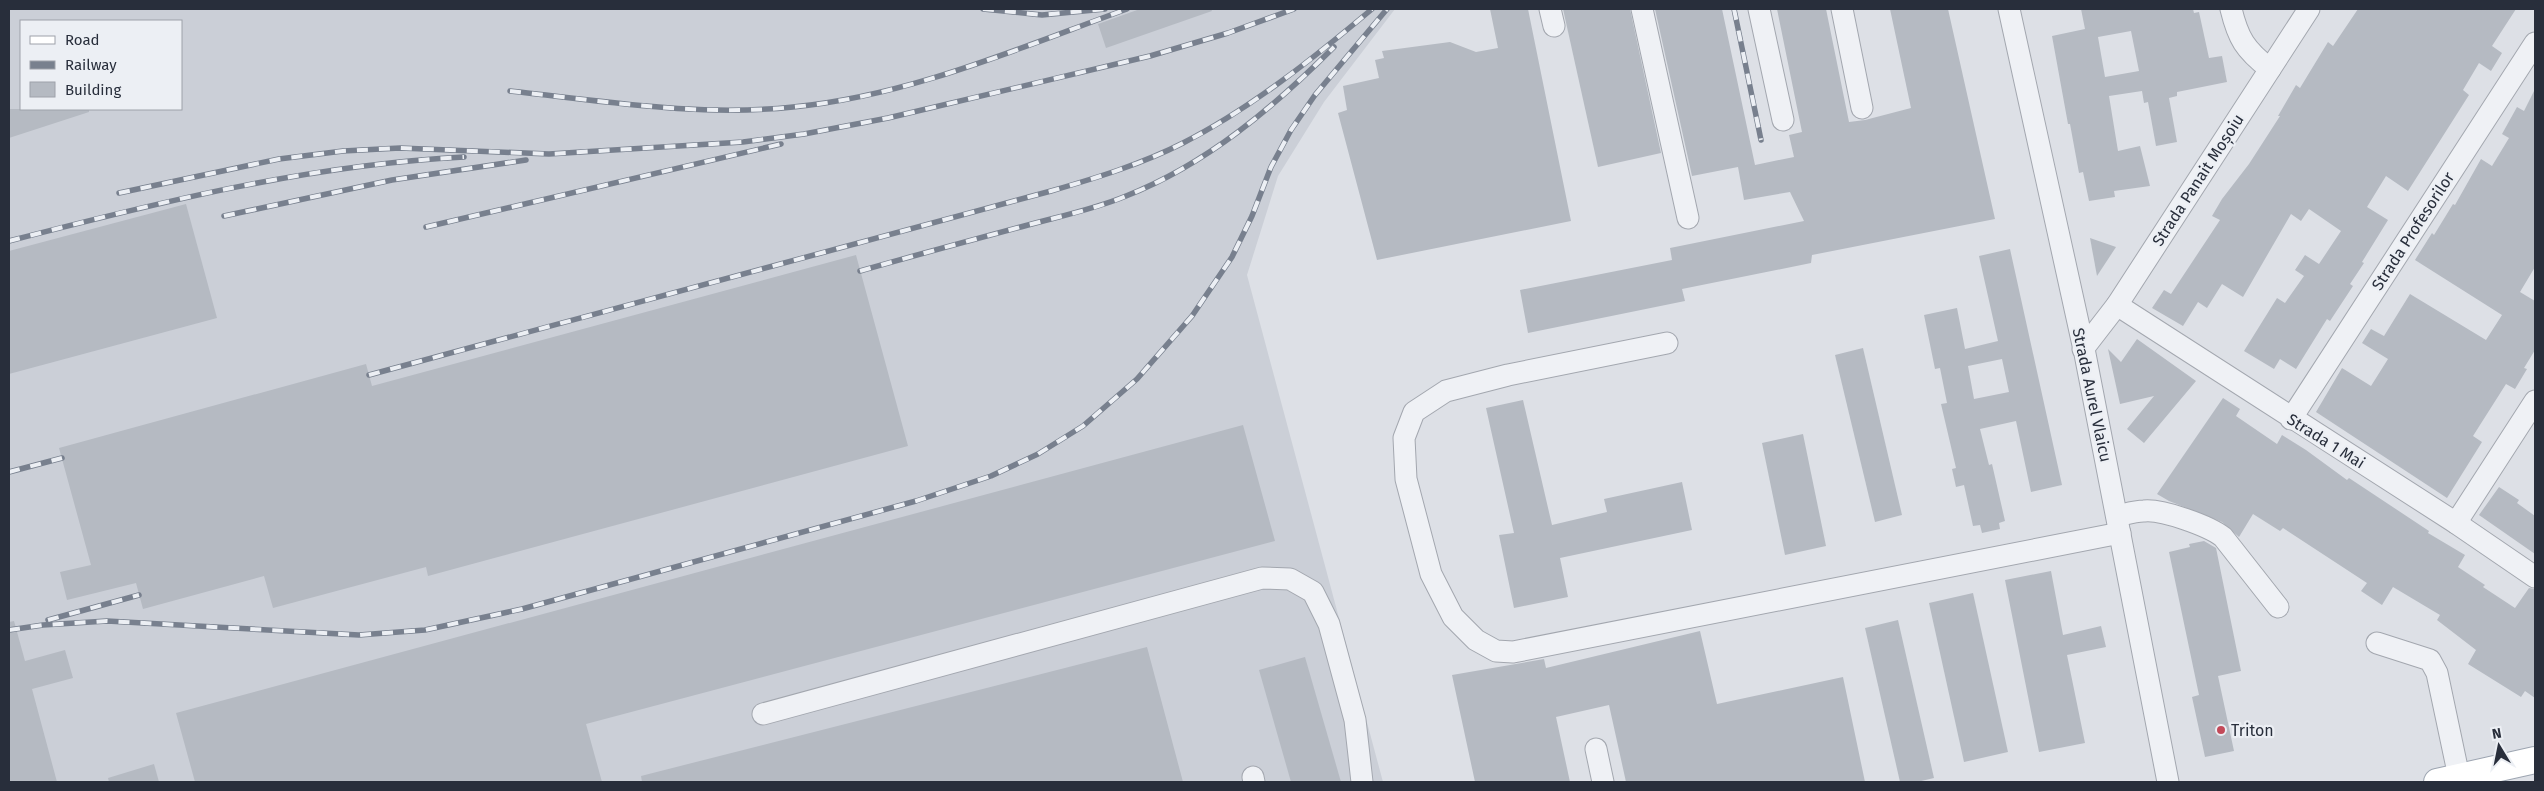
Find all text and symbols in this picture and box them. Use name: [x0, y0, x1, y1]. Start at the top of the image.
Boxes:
legend: [20, 20, 182, 110]
text: Road: [65, 31, 100, 49]
text: Railway: [65, 56, 117, 74]
text: Building: [65, 81, 121, 99]
street label: Strada Panait Moșoiu: [2148, 110, 2249, 250]
street label: Strada Profesorilor: [2368, 168, 2459, 294]
street label: Strada Aurel Vlaicu: [2068, 326, 2116, 464]
street label: Strada 1 Mai: [2284, 410, 2368, 472]
place label: Triton: [2231, 721, 2274, 740]
north arrow: [2474, 721, 2524, 771]
marker: Triton: [2215, 724, 2227, 736]
text: N: [2491, 725, 2503, 743]

